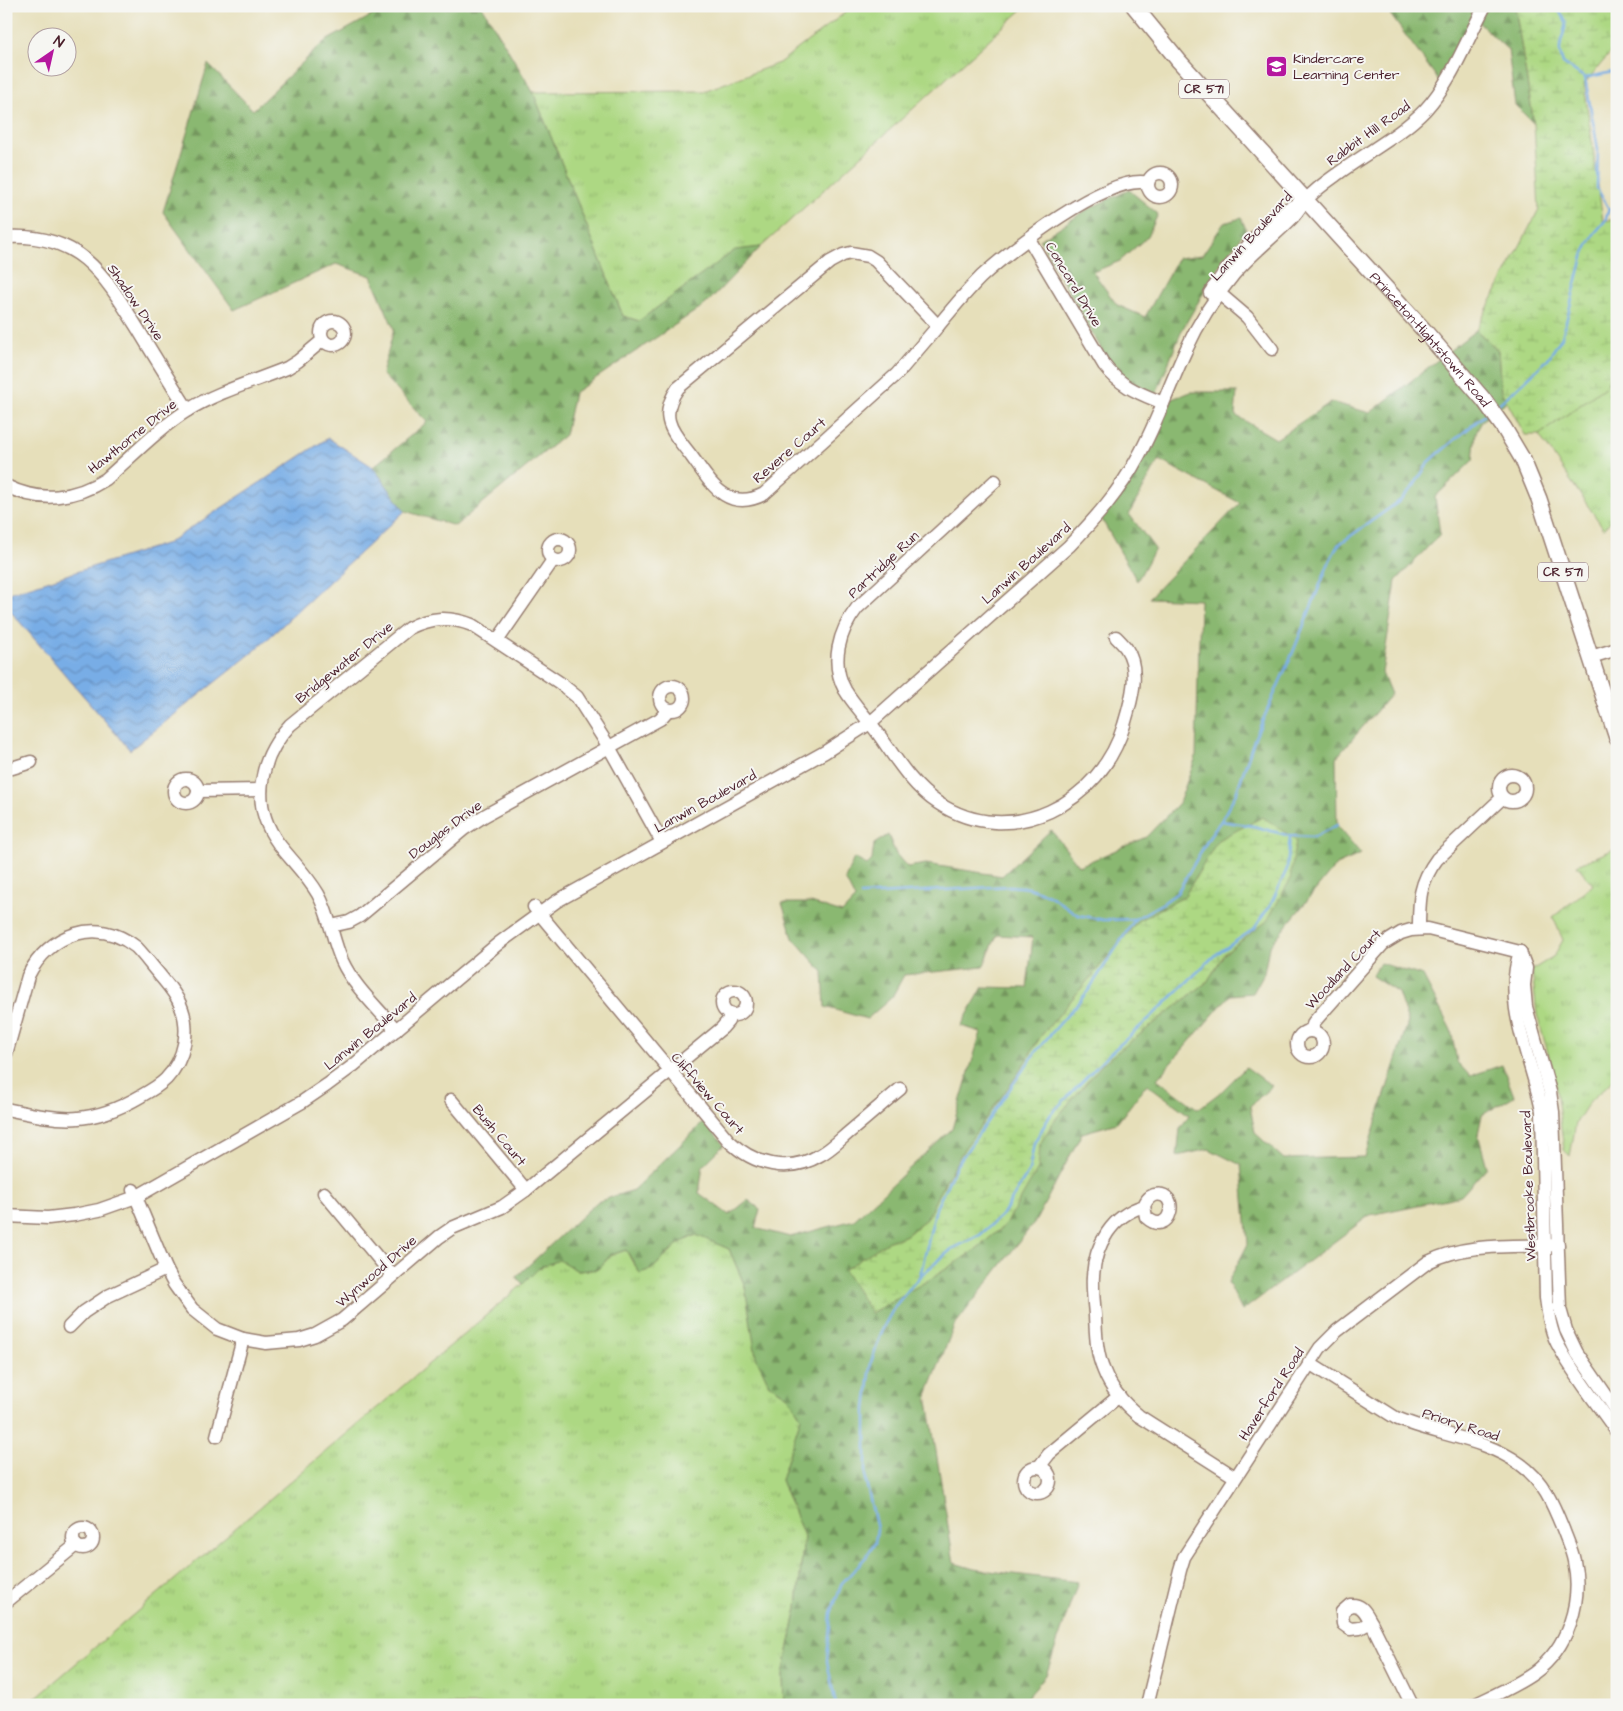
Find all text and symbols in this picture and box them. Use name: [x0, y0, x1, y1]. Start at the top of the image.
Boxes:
north arrow: [28, 28, 78, 78]
text: N: [49, 31, 68, 53]
place label: Kindercare Learning Center: [1293, 49, 1400, 85]
school or university icon: Kindercare Learning Center: [1265, 54, 1289, 78]
road number: CR 571: [1179, 80, 1229, 98]
street label: Rabbit Hill Road: [1323, 97, 1415, 171]
street label: Lanwin Boulevard: [1206, 188, 1297, 286]
street label: Concord Drive: [1040, 238, 1107, 331]
street label: Shadow Drive: [102, 260, 169, 345]
street label: Princeton-Hightstown Road: [1365, 268, 1495, 411]
street label: Hawthorne Drive: [84, 394, 182, 479]
street label: Revere Court: [749, 413, 831, 488]
street label: Lanwin Boulevard: [978, 518, 1076, 609]
street label: Partridge Run: [844, 526, 924, 603]
road number: CR 571: [1538, 562, 1588, 582]
street label: Bridgewater Drive: [292, 617, 398, 708]
street label: Lanwin Boulevard: [651, 766, 760, 838]
street label: Douglas Drive: [405, 795, 487, 864]
street label: Woodland Court: [1301, 925, 1387, 1014]
street label: Lanwin Boulevard: [320, 988, 421, 1075]
street label: Cliffview Court: [666, 1048, 749, 1139]
street label: Bush Court: [467, 1101, 531, 1171]
street label: Westbrooke Boulevard: [1516, 1110, 1542, 1262]
street label: Wynwood Drive: [332, 1231, 422, 1313]
street label: Haverford Road: [1234, 1344, 1309, 1445]
street label: Priory Road: [1420, 1403, 1502, 1447]

